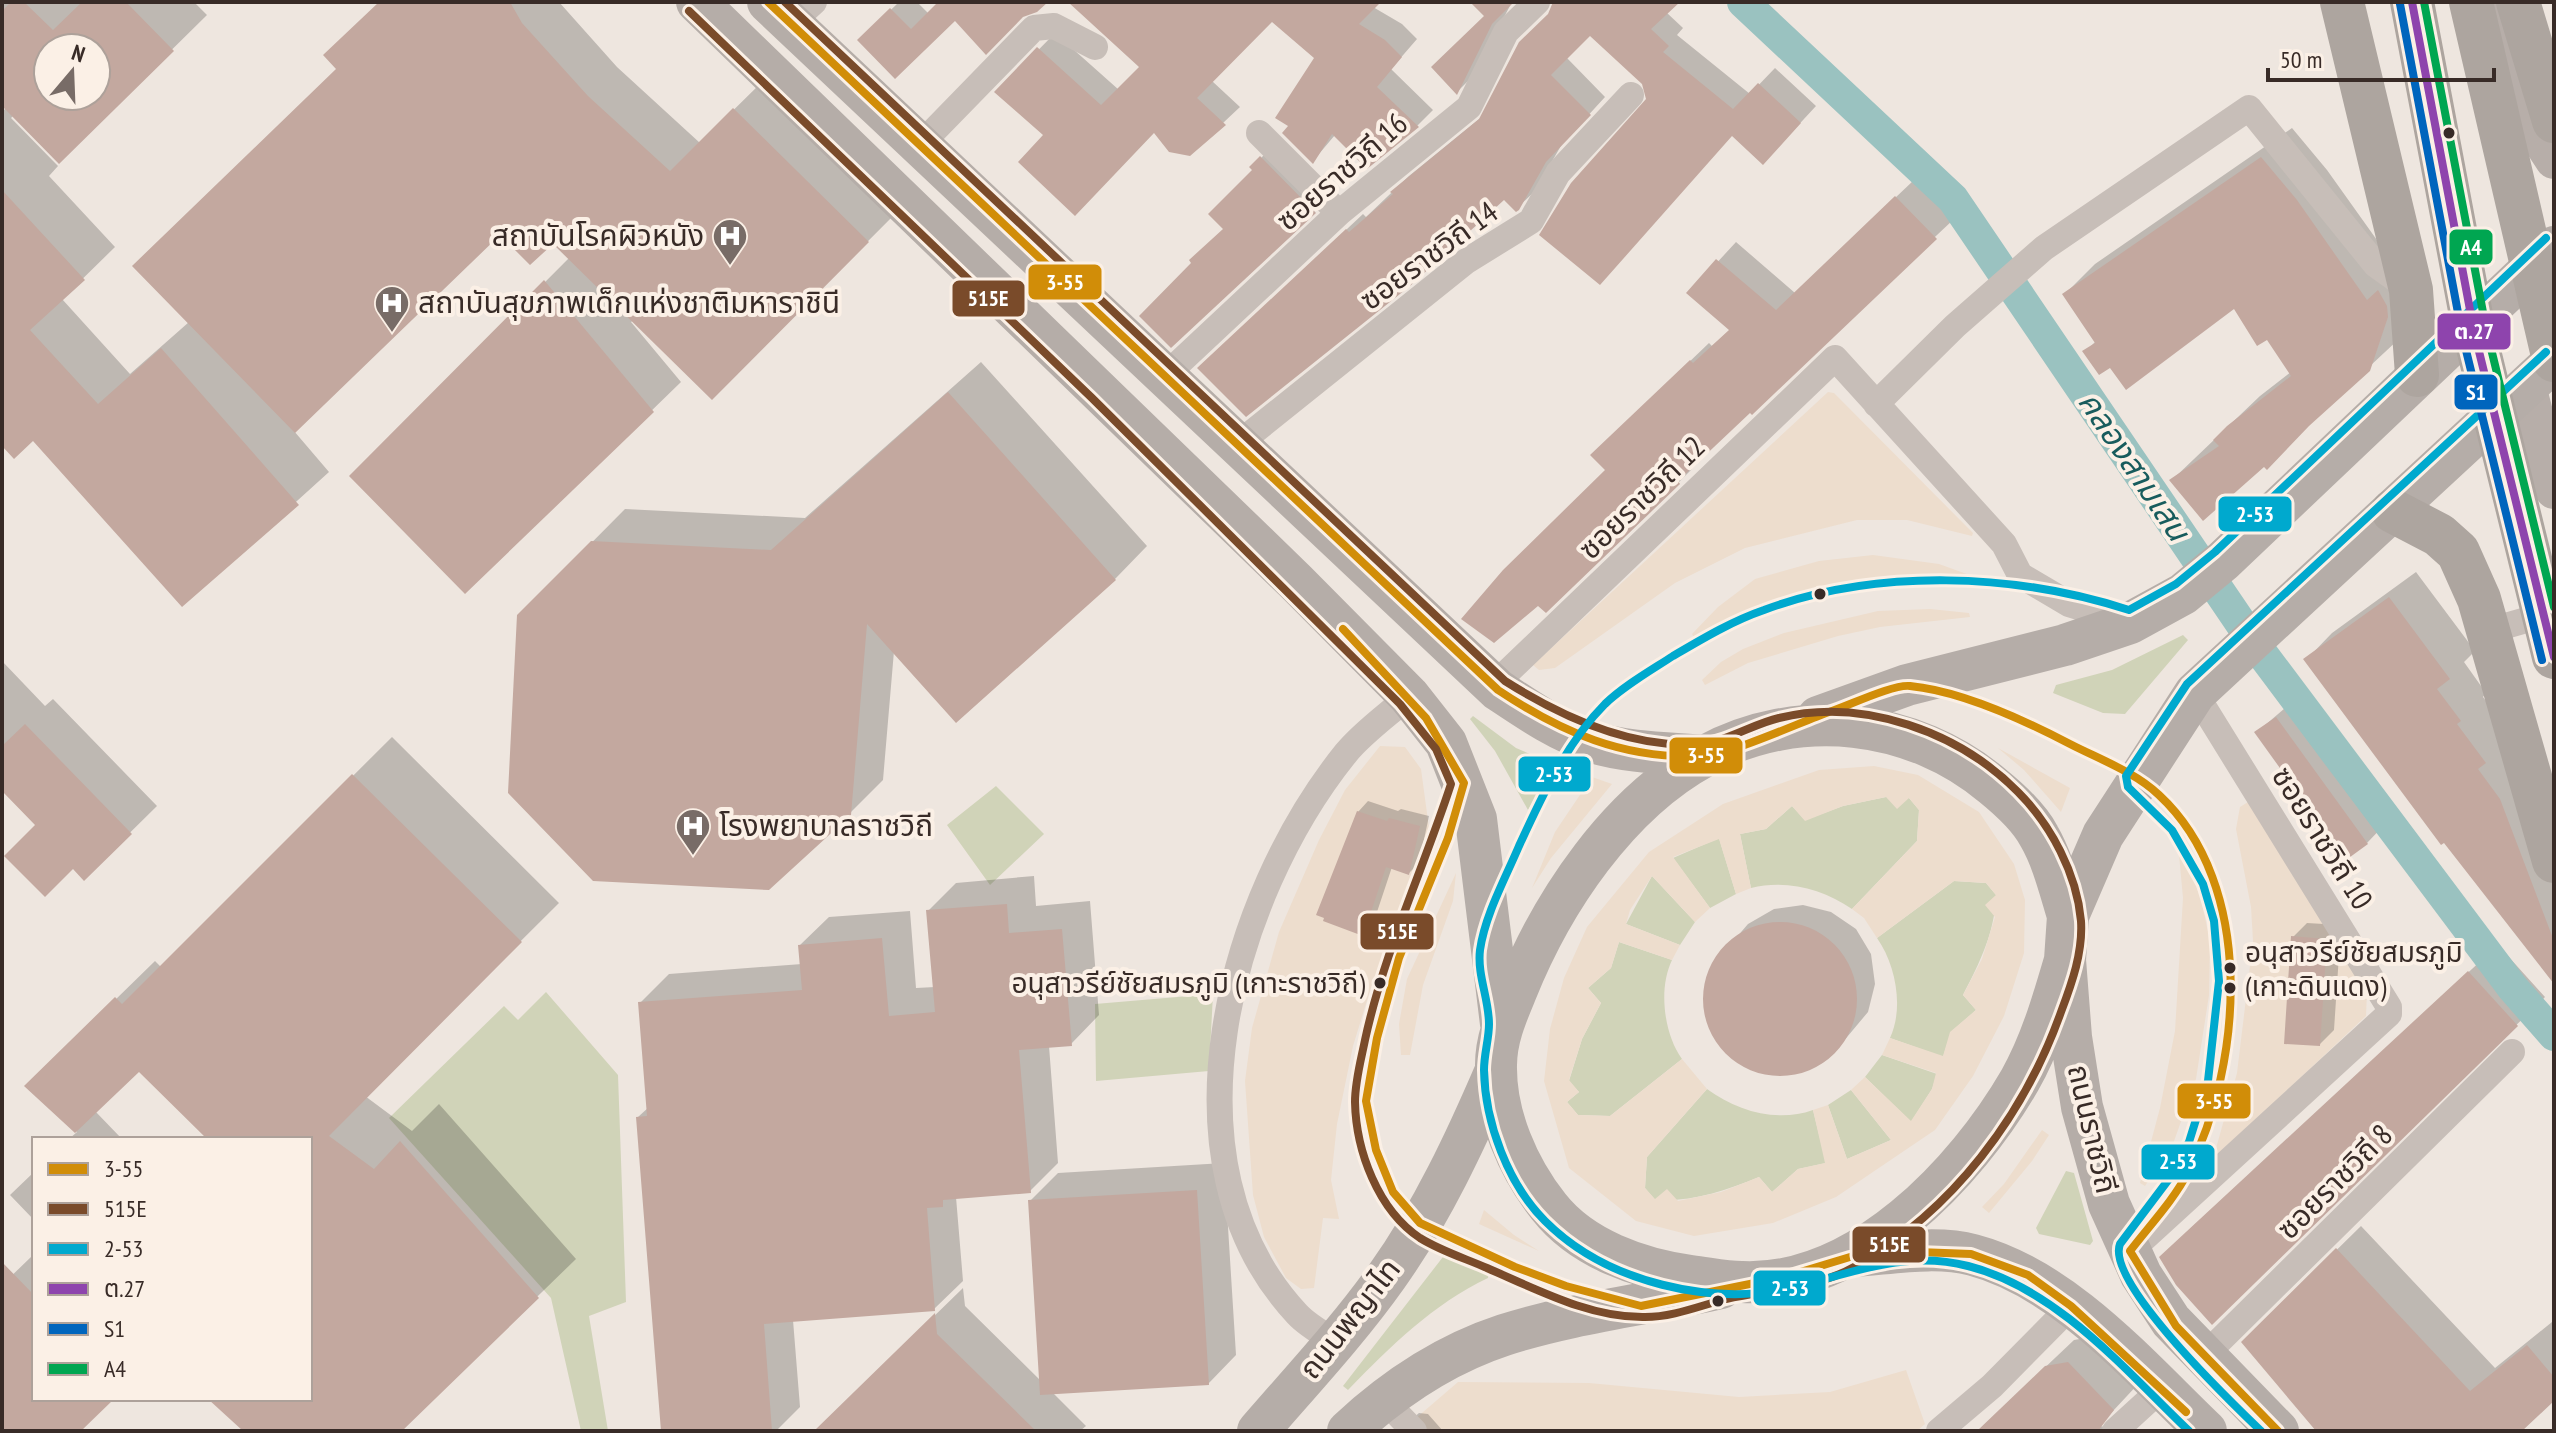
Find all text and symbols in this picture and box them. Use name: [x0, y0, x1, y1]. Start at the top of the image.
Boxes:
north arrow: [32, 32, 112, 112]
scale bar: [2268, 32, 2494, 82]
text: N: [68, 38, 89, 68]
text: 50 m: [2280, 44, 2322, 75]
street label: ซอยราชวิถี 16: [1267, 103, 1415, 238]
unlabelled marker: [2441, 125, 2457, 141]
street label: ซอยราชวิถี 14: [1351, 192, 1505, 318]
place label: สถาบันโรคผิวหนัง: [492, 215, 704, 254]
hospital icon: สถาบันโรคผิวหนัง: [711, 217, 749, 267]
line badge: A4: [2448, 228, 2494, 266]
text: A4: [2459, 233, 2482, 261]
line badge: 3-55: [1027, 263, 1103, 301]
text: 3-55: [1046, 268, 1084, 296]
line badge: 515E: [951, 279, 1026, 318]
place label: สถาบันสุขภาพเด็กแห่งชาติมหาราชินี: [418, 282, 840, 321]
hospital icon: สถาบันสุขภาพเด็กแห่งชาติมหาราชินี: [373, 284, 411, 334]
text: 515E: [967, 284, 1009, 312]
line badge: ต.27: [2436, 312, 2512, 351]
text: ต.27: [2454, 317, 2494, 345]
line badge: S1: [2453, 373, 2499, 411]
text: S1: [2466, 378, 2486, 406]
water label: คลองสามเสน: [2069, 383, 2202, 550]
street label: ซอยราชวิถี 12: [1569, 427, 1712, 567]
line badge: 2-53: [2217, 495, 2293, 533]
text: 2-53: [2236, 500, 2274, 528]
unlabelled marker: [1812, 586, 1828, 602]
line badge: 3-55: [1668, 736, 1744, 775]
text: 3-55: [1687, 741, 1725, 769]
line badge: 2-53: [1517, 755, 1592, 793]
street label: ซอยราชวิถี 10: [2264, 759, 2383, 916]
text: 2-53: [1535, 760, 1573, 788]
place label: โรงพยาบาลราชวิถี: [719, 805, 933, 844]
hospital icon: โรงพยาบาลราชวิถี: [674, 807, 712, 857]
line badge: 515E: [1359, 912, 1435, 951]
text: 515E: [1376, 917, 1418, 945]
place label: อนุสาวรีย์ชัยสมรภูมิ (เกาะดินแดง): [2245, 933, 2463, 1004]
marker: อนุสาวรีย์ชัยสมรภูมิ (เกาะดินแดง): [2222, 960, 2238, 976]
place label: อนุสาวรีย์ชัยสมรภูมิ (เกาะราชวิถี): [1011, 964, 1365, 1001]
marker: อนุสาวรีย์ชัยสมรภูมิ (เกาะราชวิถี): [1372, 975, 1388, 991]
unlabelled marker: [2222, 980, 2238, 996]
street label: ถนนราชวิถี: [2060, 1060, 2127, 1197]
line badge: 3-55: [2176, 1082, 2252, 1120]
text: 3-55: [2195, 1087, 2233, 1115]
street label: ซอยราชวิถี 8: [2268, 1115, 2400, 1247]
legend: [32, 1137, 312, 1401]
line badge: 2-53: [2140, 1143, 2216, 1181]
text: 2-53: [2159, 1147, 2197, 1175]
text: 3-55: [104, 1153, 143, 1184]
text: 515E: [104, 1193, 147, 1224]
line badge: 515E: [1851, 1225, 1927, 1264]
text: 515E: [1868, 1230, 1910, 1258]
text: 2-53: [104, 1233, 143, 1264]
street label: ถนนพญาไท: [1290, 1250, 1408, 1386]
line badge: 2-53: [1752, 1269, 1827, 1307]
text: ต.27: [104, 1273, 145, 1304]
text: 2-53: [1771, 1274, 1809, 1302]
unlabelled marker: [1710, 1293, 1726, 1309]
text: S1: [104, 1313, 125, 1344]
text: A4: [104, 1353, 126, 1384]

